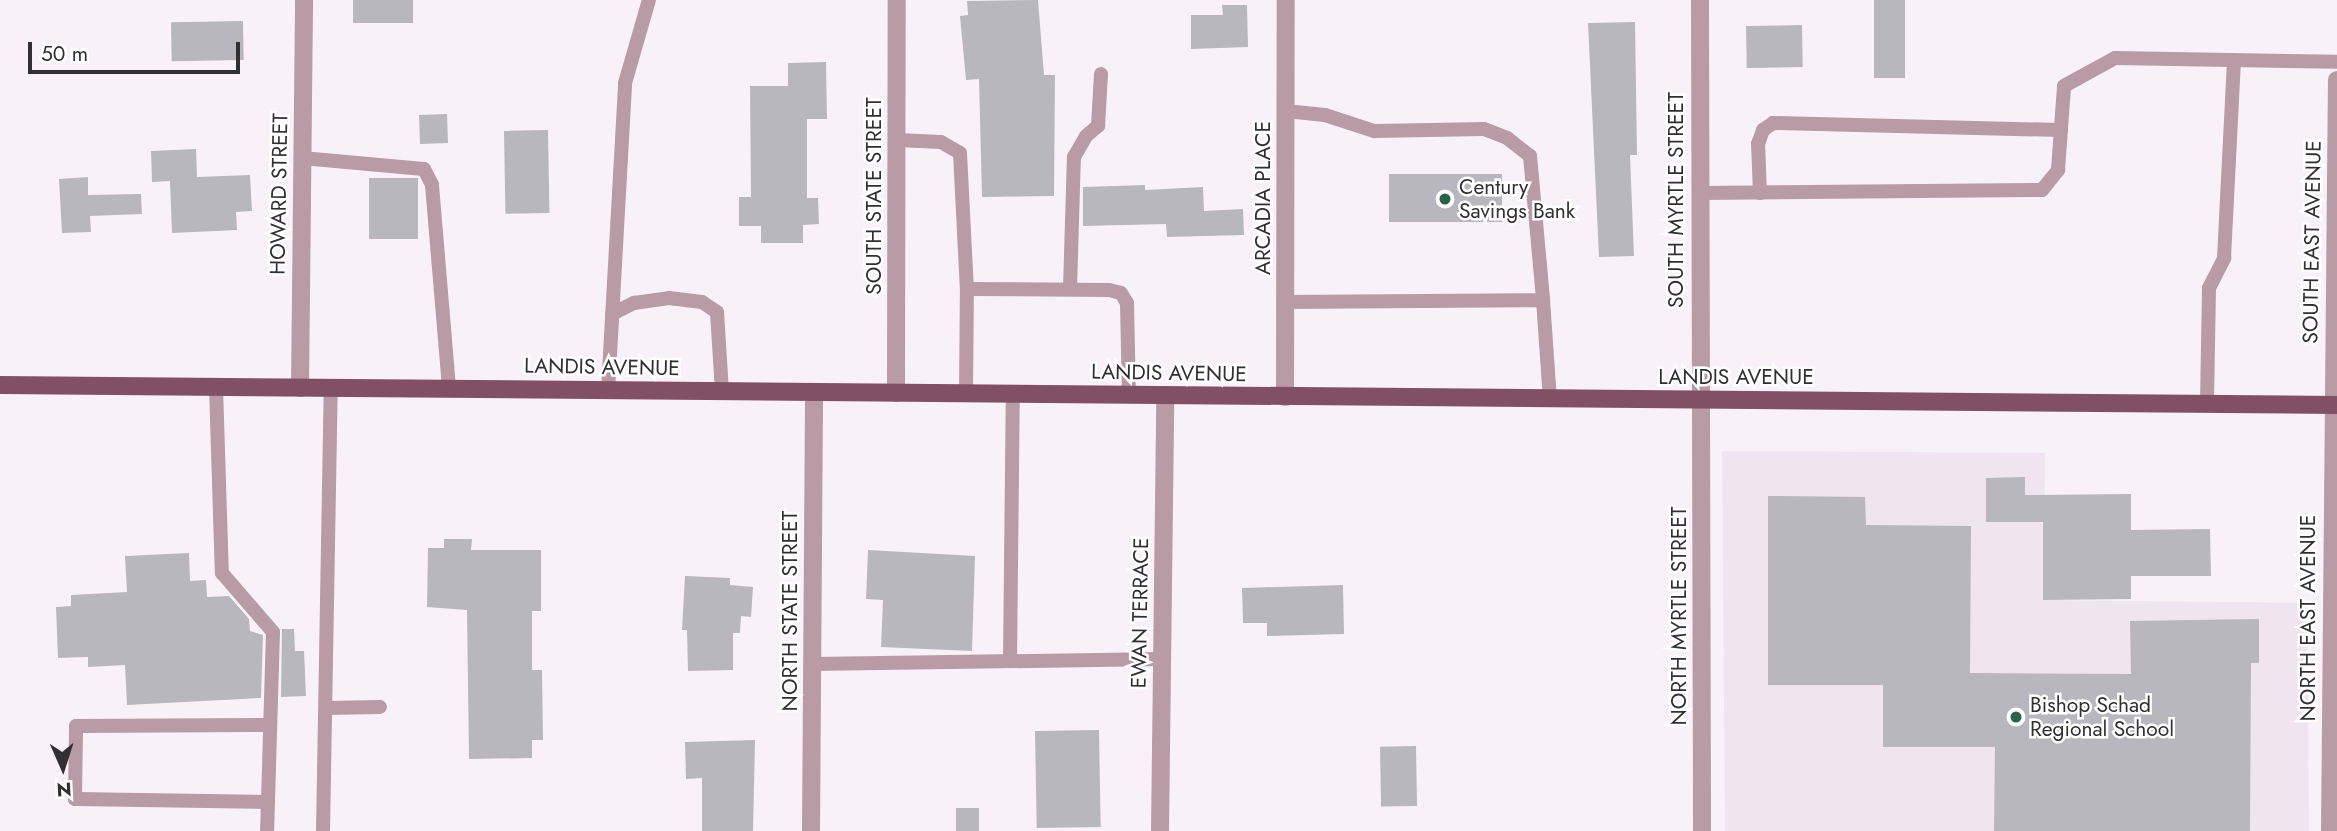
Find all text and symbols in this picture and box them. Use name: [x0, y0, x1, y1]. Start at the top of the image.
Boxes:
scale bar: [32, 28, 243, 72]
text: 50 m: [41, 39, 88, 69]
street label: SOUTH MYRTLE STREET: [1663, 92, 1689, 308]
street label: SOUTH STATE STREET: [861, 97, 887, 295]
street label: HOWARD STREET: [265, 113, 293, 275]
street label: ARCADIA PLACE: [1250, 121, 1276, 275]
street label: SOUTH EAST AVENUE: [2298, 140, 2326, 344]
place label: Century Savings Bank: [1459, 174, 1575, 224]
marker: Century Savings Bank: [1437, 191, 1453, 207]
street label: LANDIS AVENUE: [524, 353, 680, 381]
street label: LANDIS AVENUE: [1091, 359, 1247, 387]
street label: LANDIS AVENUE: [1658, 364, 1814, 390]
street label: NORTH MYRTLE STREET: [1666, 506, 1692, 726]
street label: NORTH STATE STREET: [777, 511, 803, 711]
street label: NORTH EAST AVENUE: [2295, 515, 2321, 721]
street label: EWAN TERRACE: [1126, 537, 1154, 689]
place label: Bishop Schad Regional School: [2030, 692, 2174, 742]
marker: Bishop Schad Regional School: [2008, 709, 2024, 725]
north arrow: [28, 733, 98, 803]
text: N: [56, 776, 72, 803]

